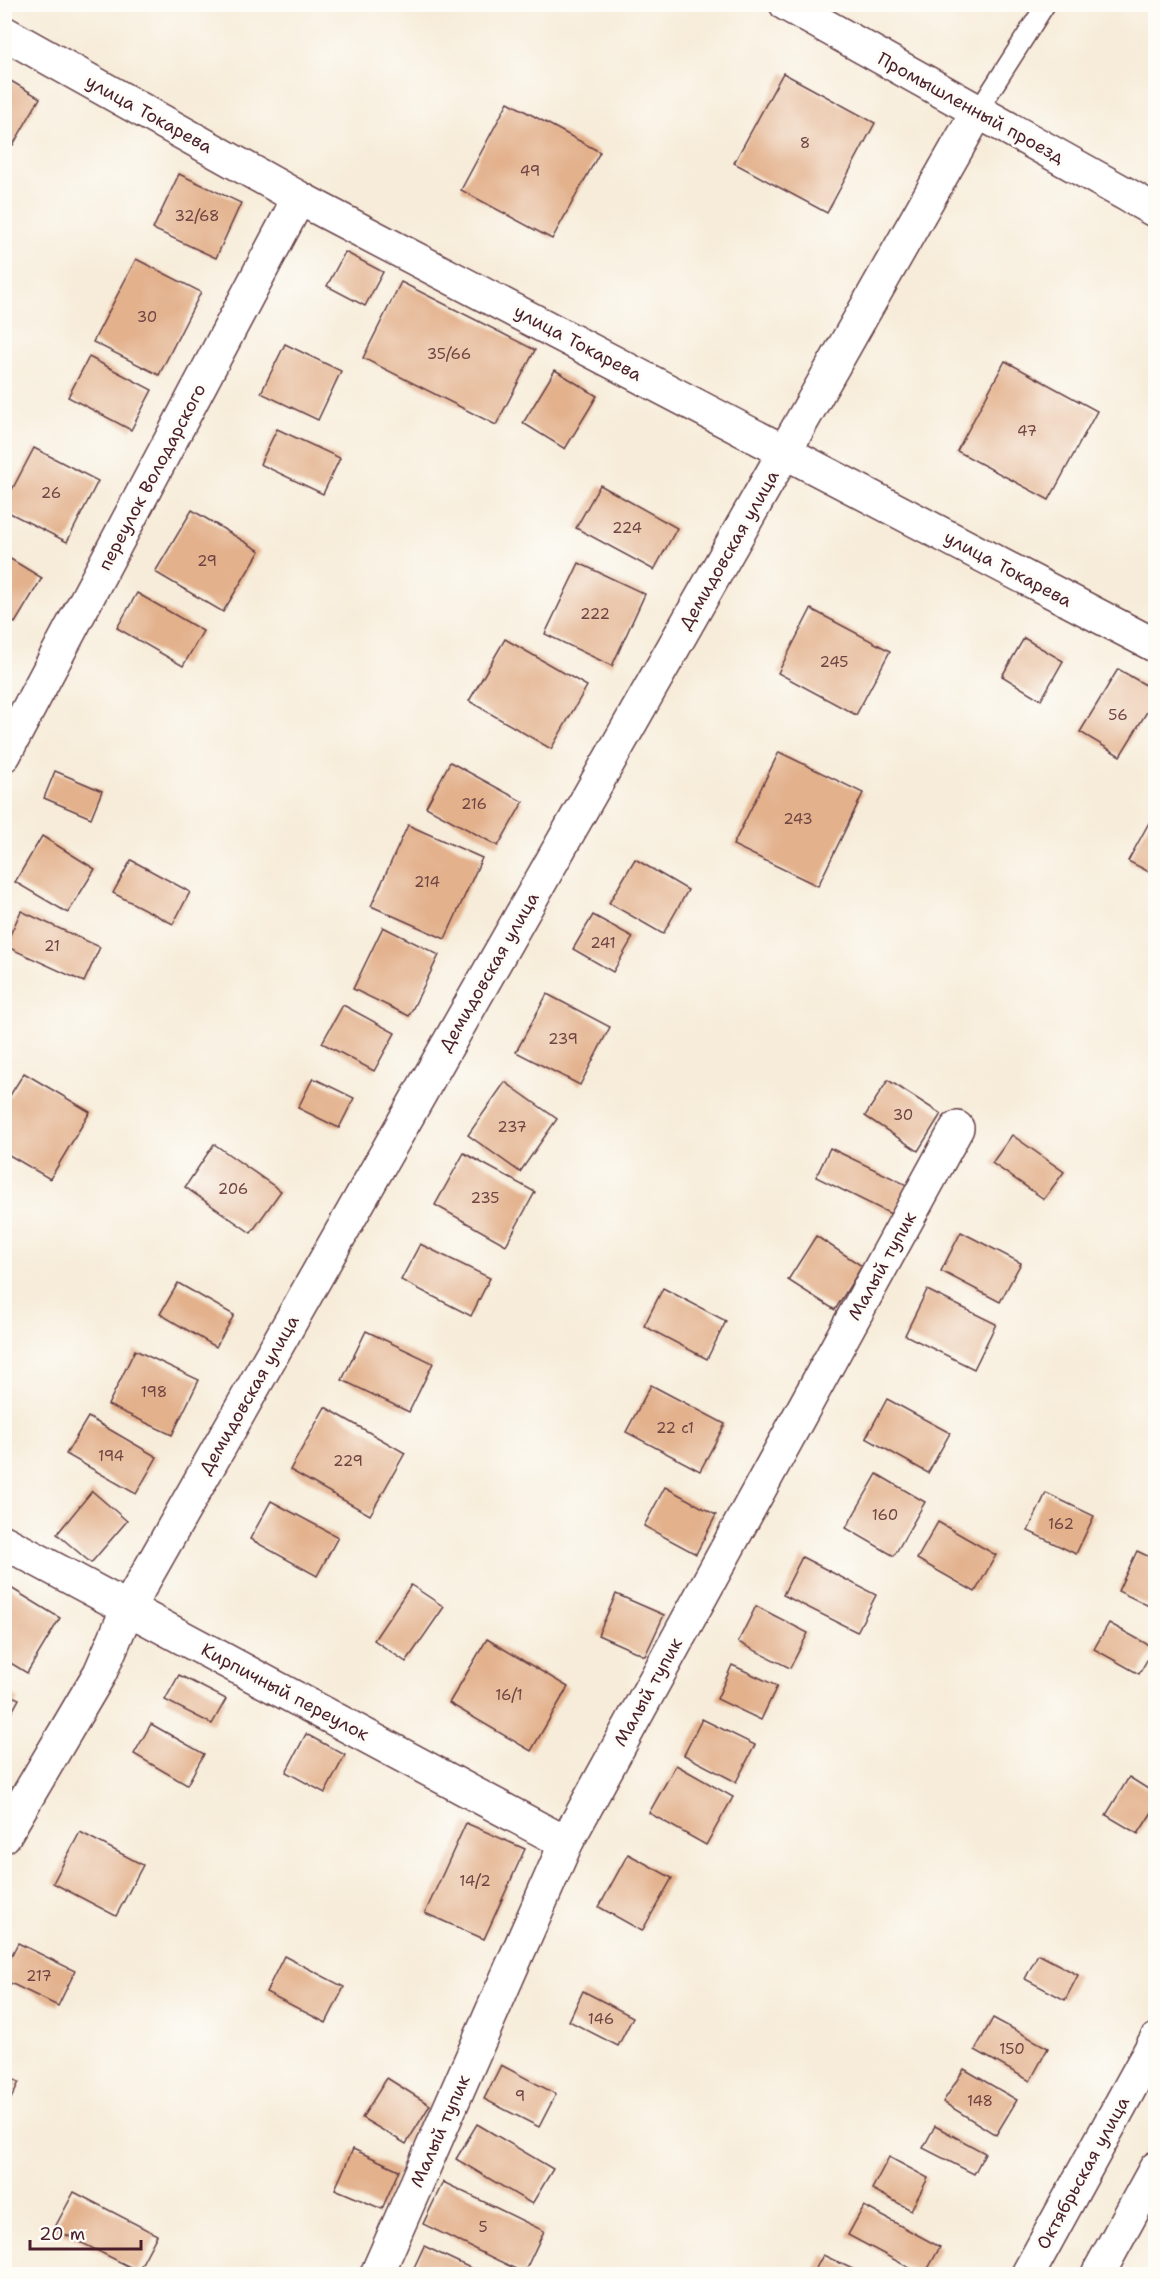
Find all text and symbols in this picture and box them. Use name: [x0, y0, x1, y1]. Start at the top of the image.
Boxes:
street label: Промышленный проезд: [873, 47, 1069, 170]
street label: улица Токарева: [81, 69, 217, 159]
house number: 8: [800, 133, 810, 153]
house number: 49: [520, 161, 540, 181]
house number: 32/68: [175, 206, 219, 226]
street label: улица Токарева: [510, 299, 646, 387]
house number: 30: [137, 307, 157, 327]
house number: 35/66: [427, 344, 471, 364]
street label: переулок Володарского: [93, 380, 211, 574]
house number: 47: [1017, 421, 1037, 441]
street label: Демидовская улица: [674, 466, 784, 634]
house number: 26: [41, 483, 61, 503]
house number: 224: [612, 518, 642, 538]
street label: улица Токарева: [940, 525, 1076, 613]
house number: 29: [197, 551, 217, 571]
house number: 222: [580, 604, 610, 624]
house number: 245: [820, 652, 848, 672]
house number: 56: [1108, 705, 1128, 725]
house number: 216: [461, 794, 487, 814]
house number: 243: [783, 809, 813, 829]
house number: 214: [414, 872, 440, 892]
street label: Демидовская улица: [434, 888, 544, 1056]
house number: 241: [590, 933, 616, 953]
house number: 21: [44, 936, 60, 956]
house number: 239: [548, 1029, 578, 1049]
house number: 30: [893, 1105, 913, 1125]
house number: 237: [497, 1117, 527, 1137]
house number: 206: [218, 1179, 248, 1199]
house number: 235: [471, 1188, 499, 1208]
street label: Малый тупик: [842, 1207, 922, 1325]
street label: Демидовская улица: [194, 1311, 304, 1479]
house number: 198: [141, 1382, 167, 1402]
house number: 22 с1: [656, 1418, 694, 1438]
house number: 194: [98, 1446, 124, 1466]
house number: 229: [333, 1451, 363, 1471]
house number: 160: [872, 1505, 898, 1525]
house number: 162: [1048, 1514, 1074, 1534]
street label: Малый тупик: [608, 1633, 688, 1751]
street label: Кирпичный переулок: [197, 1638, 373, 1747]
house number: 16/1: [495, 1685, 523, 1705]
house number: 14/2: [459, 1871, 491, 1891]
house number: 217: [26, 1966, 52, 1986]
house number: 146: [588, 2009, 614, 2029]
house number: 150: [999, 2039, 1025, 2059]
street label: Малый тупик: [404, 2070, 476, 2191]
house number: 9: [515, 2086, 525, 2106]
house number: 148: [967, 2091, 993, 2111]
street label: Октябрьская улица: [1031, 2092, 1135, 2254]
scale bar: [30, 2213, 141, 2251]
house number: 5: [478, 2217, 488, 2237]
text: 20 m: [39, 2222, 85, 2246]

